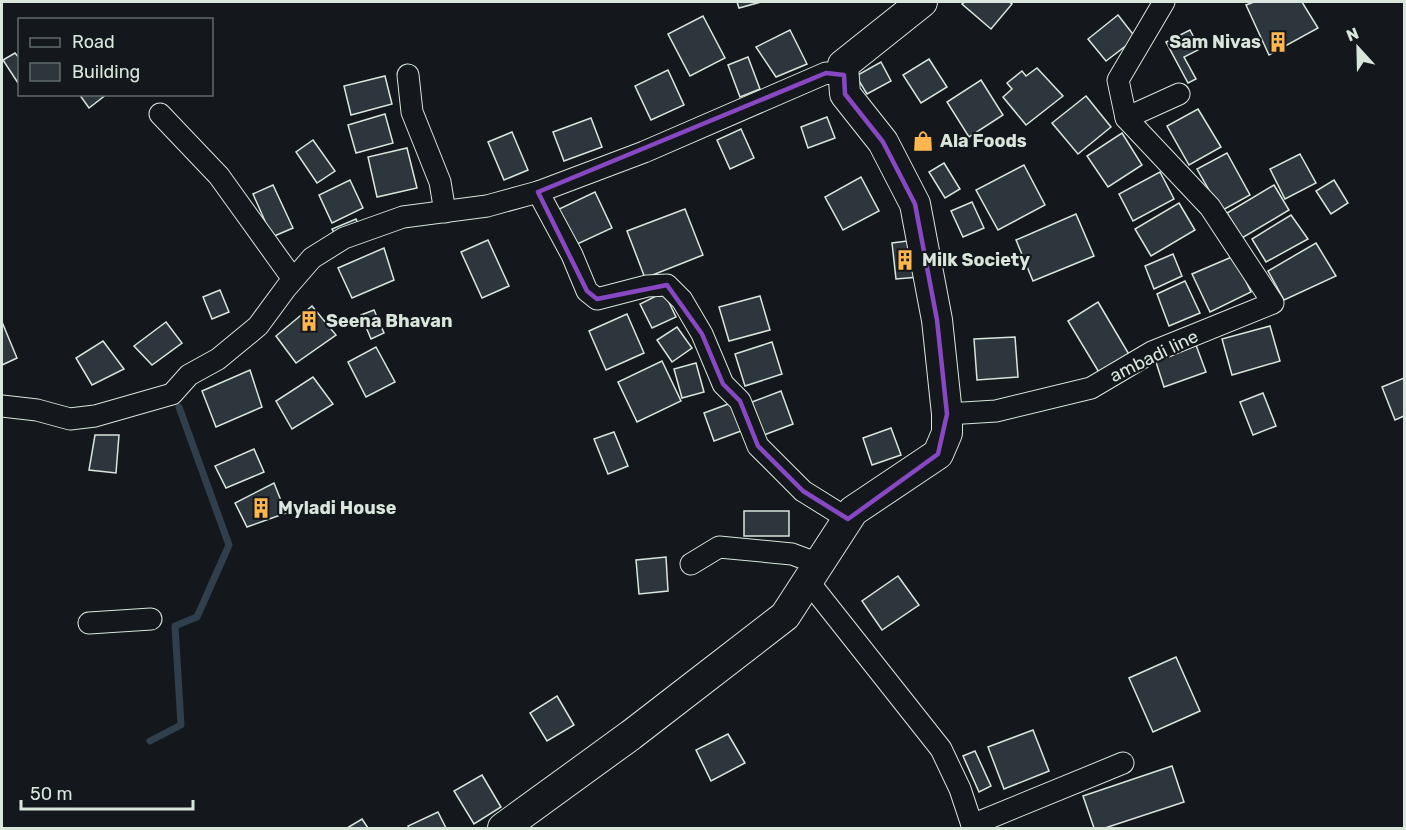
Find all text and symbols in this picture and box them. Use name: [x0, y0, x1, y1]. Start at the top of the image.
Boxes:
legend: [18, 18, 213, 96]
north arrow: [1328, 18, 1388, 78]
text: N: [1344, 24, 1361, 46]
building icon: Sam Nivas: [1266, 30, 1290, 54]
text: Road: [72, 31, 115, 53]
place label: Sam Nivas: [1169, 31, 1261, 53]
text: Building: [72, 61, 140, 83]
shop icon: Ala Foods: [911, 129, 935, 153]
place label: Ala Foods: [940, 130, 1027, 152]
building icon: Milk Society: [893, 248, 917, 272]
place label: Milk Society: [922, 249, 1030, 271]
building icon: Seena Bhavan: [297, 309, 321, 333]
place label: Seena Bhavan: [326, 310, 453, 332]
street label: ambadi line: [1106, 325, 1202, 387]
building icon: Myladi House: [249, 496, 273, 520]
place label: Myladi House: [278, 497, 397, 519]
scale bar: [21, 773, 194, 811]
text: 50 m: [30, 783, 73, 805]

